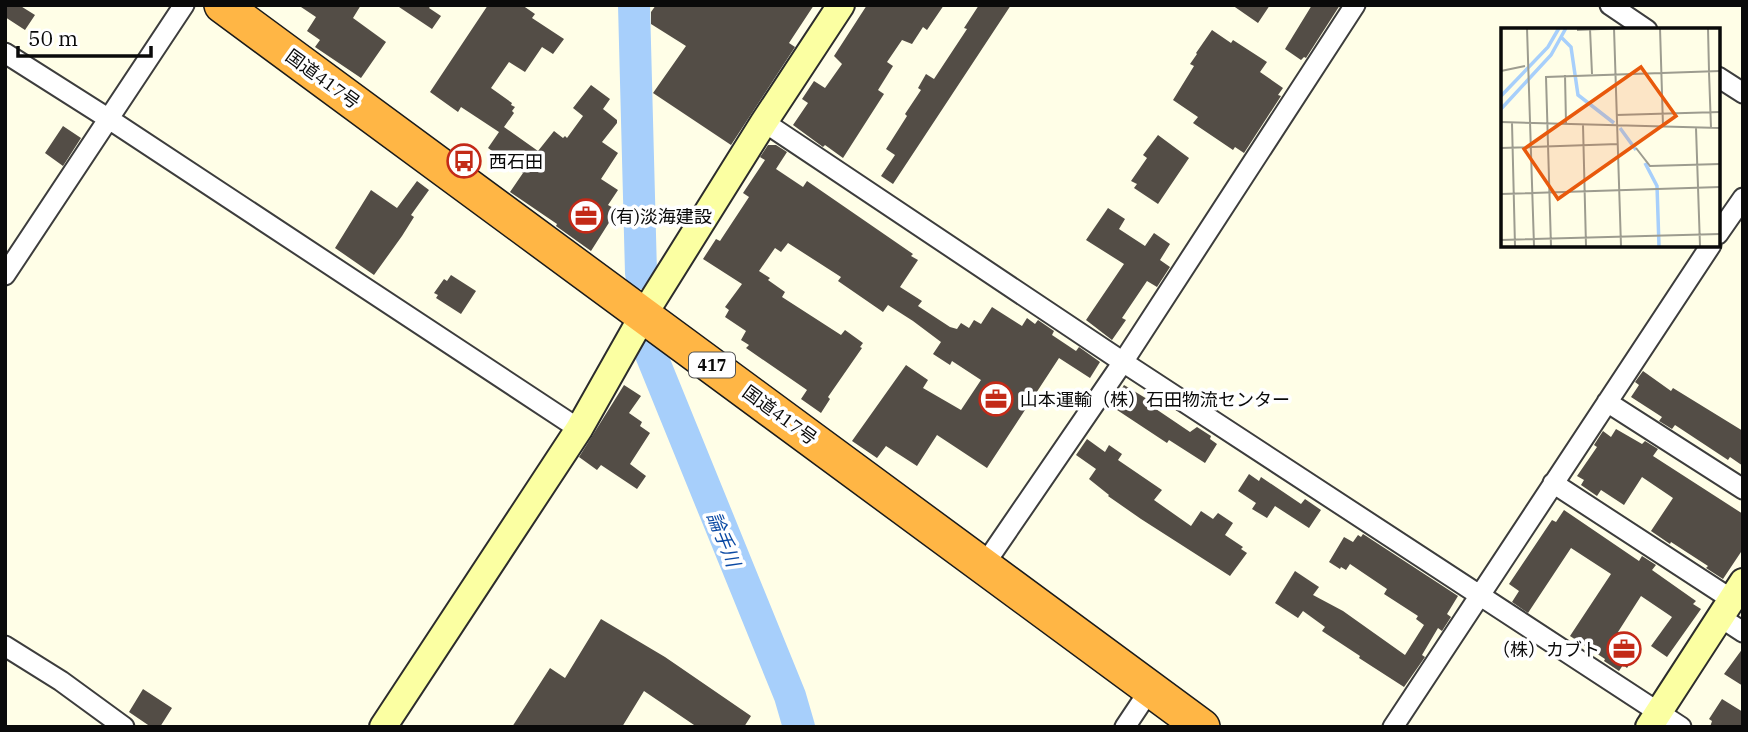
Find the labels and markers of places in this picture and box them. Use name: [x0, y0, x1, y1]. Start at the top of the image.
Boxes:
bus stop icon: 西石田: [445, 142, 483, 180]
place label: 西石田: [489, 150, 543, 173]
office icon: (有)淡海建設: [567, 197, 605, 235]
place label: (有)淡海建設: [610, 205, 712, 228]
office icon: 山本運輸（株）石田物流センター: [977, 380, 1015, 418]
place label: 山本運輸（株）石田物流センター: [1020, 388, 1290, 411]
office icon: （株）カブト: [1605, 630, 1643, 668]
place label: （株）カブト: [1492, 638, 1600, 661]

